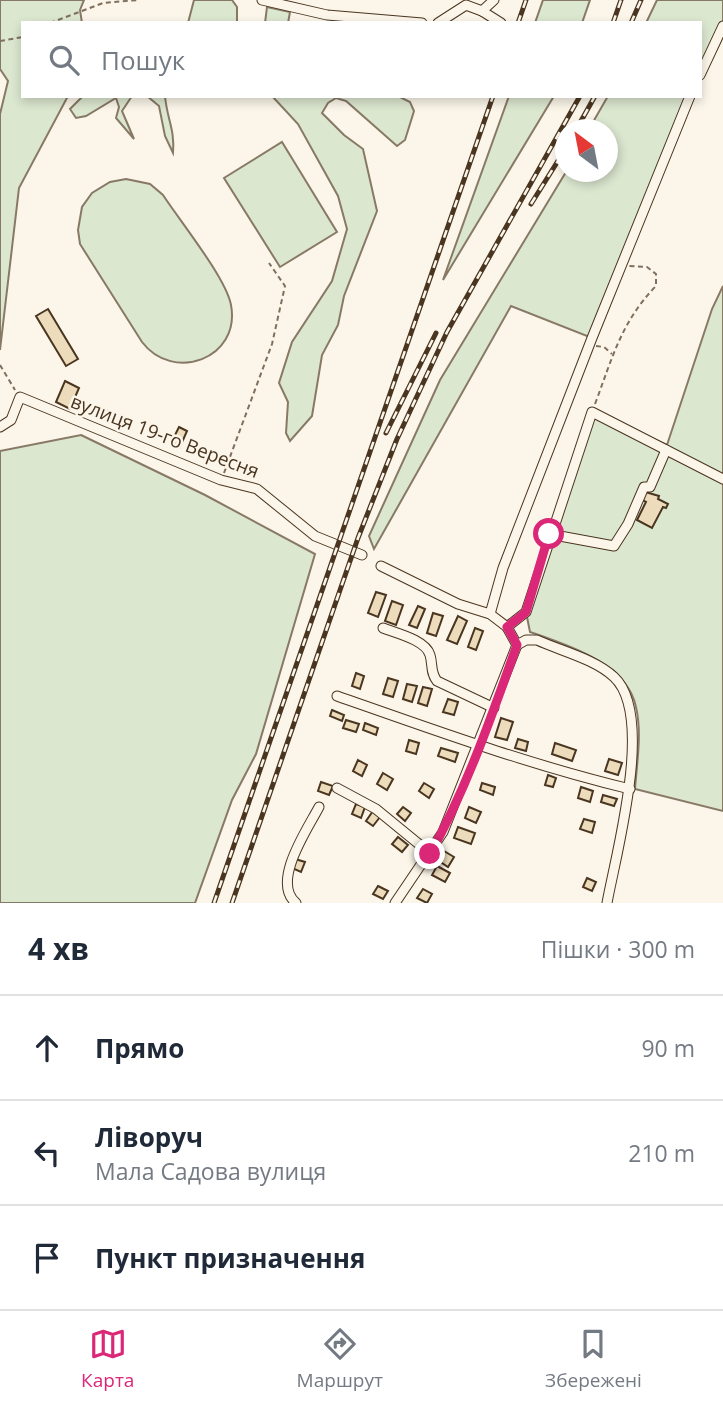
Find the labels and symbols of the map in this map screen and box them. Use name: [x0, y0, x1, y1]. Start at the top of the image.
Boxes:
north arrow: [555, 119, 618, 182]
street label: вулиця 19-го Вересня: [67, 388, 263, 484]
route start: [533, 518, 564, 549]
route end: [414, 838, 445, 869]

